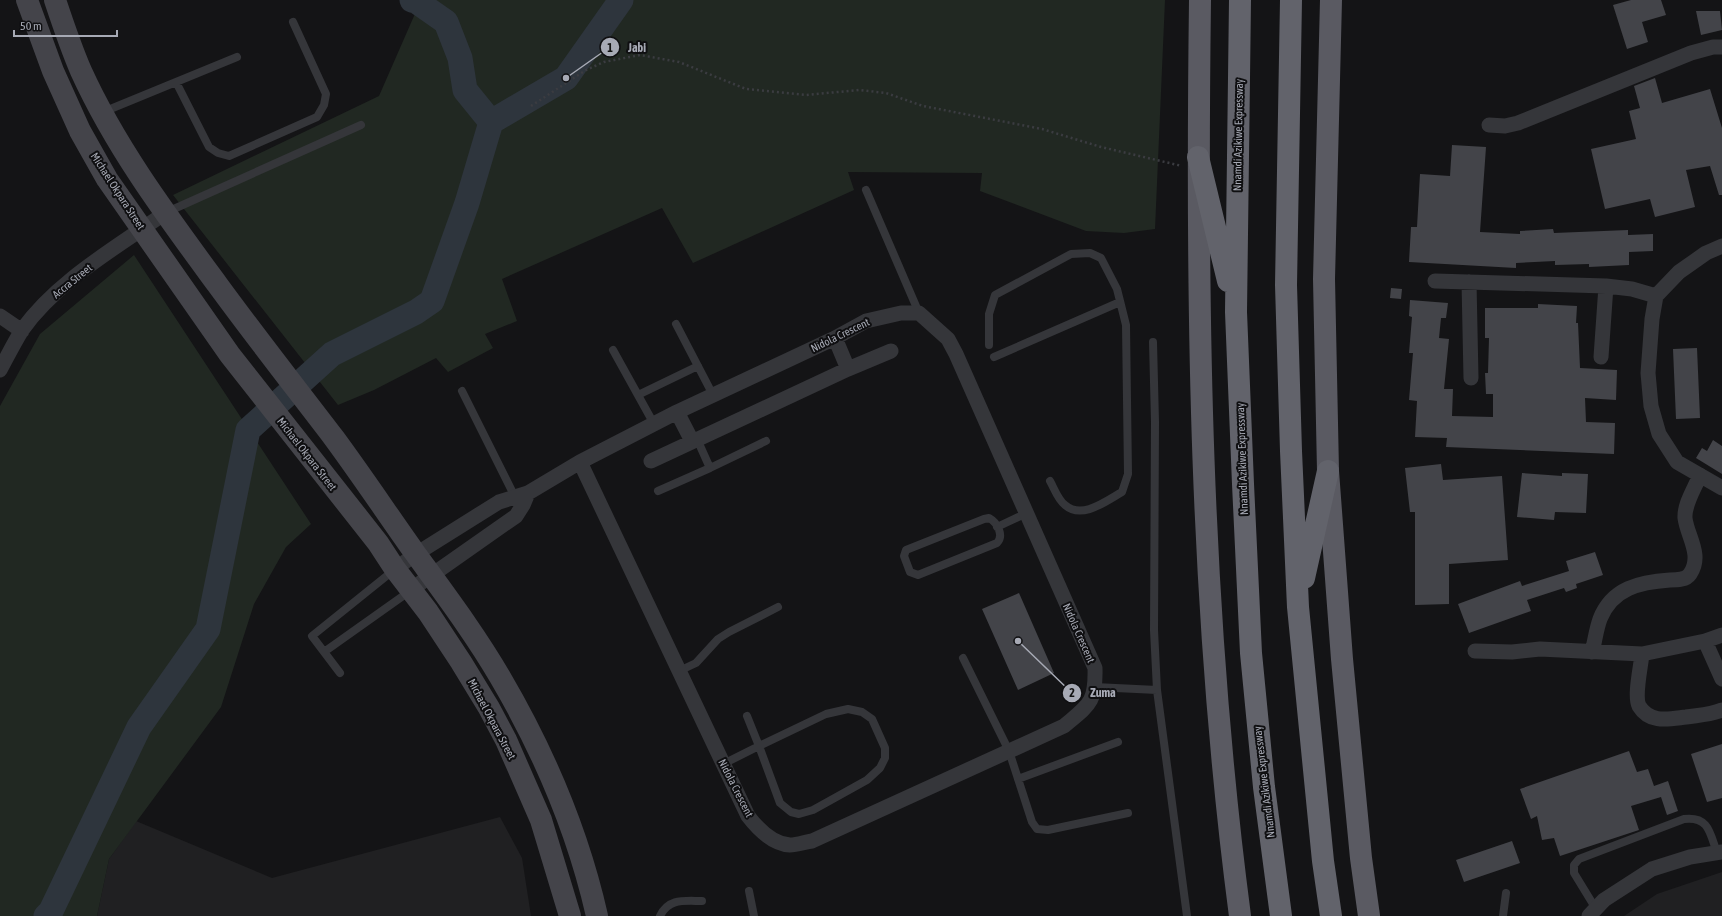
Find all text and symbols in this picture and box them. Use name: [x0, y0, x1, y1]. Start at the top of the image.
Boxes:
scale bar: [14, 12, 117, 38]
text: 50 m: [20, 19, 42, 33]
callout: Jabi: [600, 35, 654, 59]
text: 1: [607, 41, 613, 55]
text: Jabi: [627, 41, 646, 55]
street label: Nnamdi Azikiwe Expressway: [1231, 78, 1245, 191]
street label: Michael Okpara Street: [89, 150, 147, 232]
street label: Accra Street: [50, 261, 94, 301]
street label: Nidola Crescent: [809, 316, 871, 354]
street label: Nnamdi Azikiwe Expressway: [1234, 402, 1250, 515]
street label: Michael Okpara Street: [275, 415, 339, 493]
street label: Nidola Crescent: [1061, 602, 1097, 664]
street label: Michael Okpara Street: [466, 677, 518, 761]
callout: Zuma: [1062, 681, 1124, 705]
text: 2: [1069, 686, 1075, 700]
text: Zuma: [1090, 686, 1116, 700]
street label: Nnamdi Azikiwe Expressway: [1251, 725, 1277, 839]
street label: Nidola Crescent: [716, 757, 756, 819]

